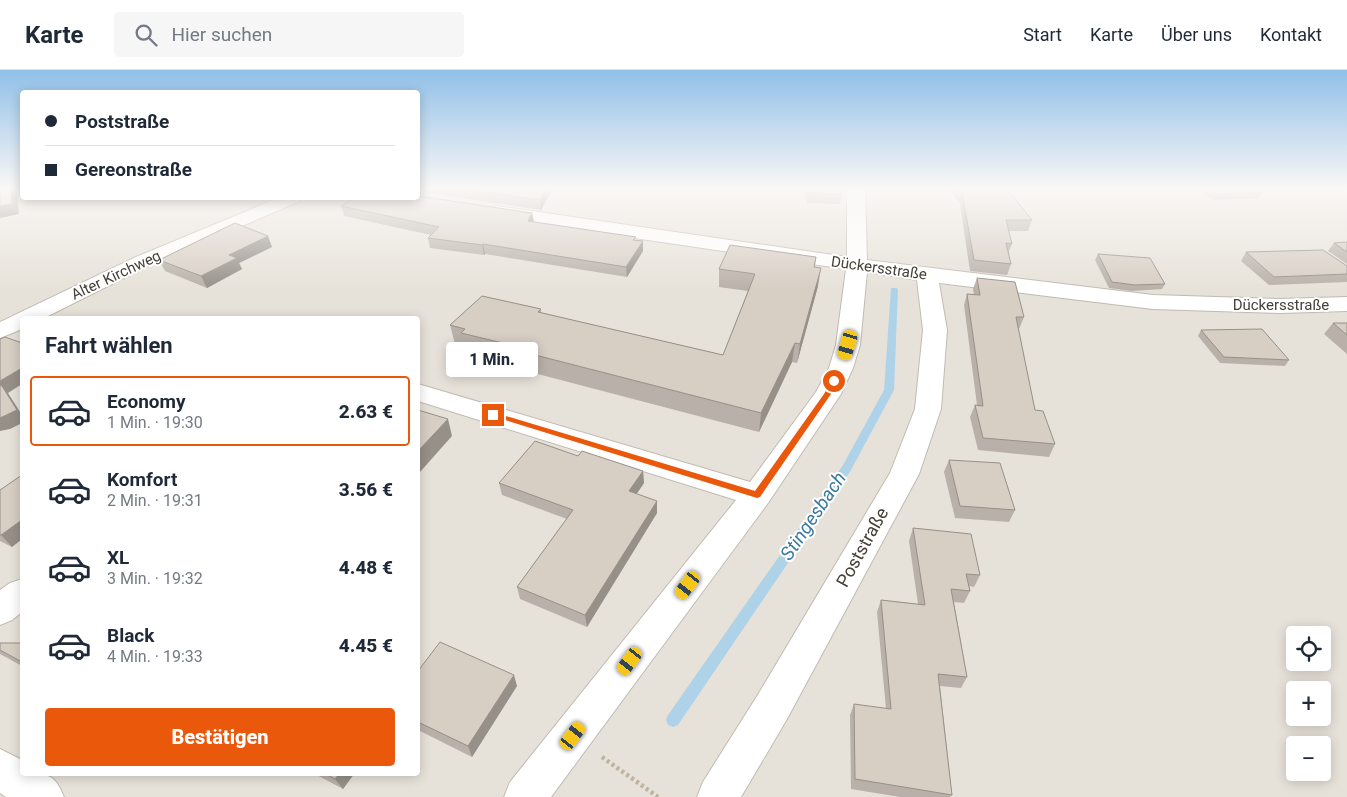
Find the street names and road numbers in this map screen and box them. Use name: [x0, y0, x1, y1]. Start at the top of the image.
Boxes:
street label: Alter Kirchweg: [68, 246, 164, 304]
street label: Dückersstraße: [830, 252, 928, 284]
street label: Dückersstraße: [1233, 296, 1329, 314]
street label: Poststraße: [832, 504, 892, 590]

